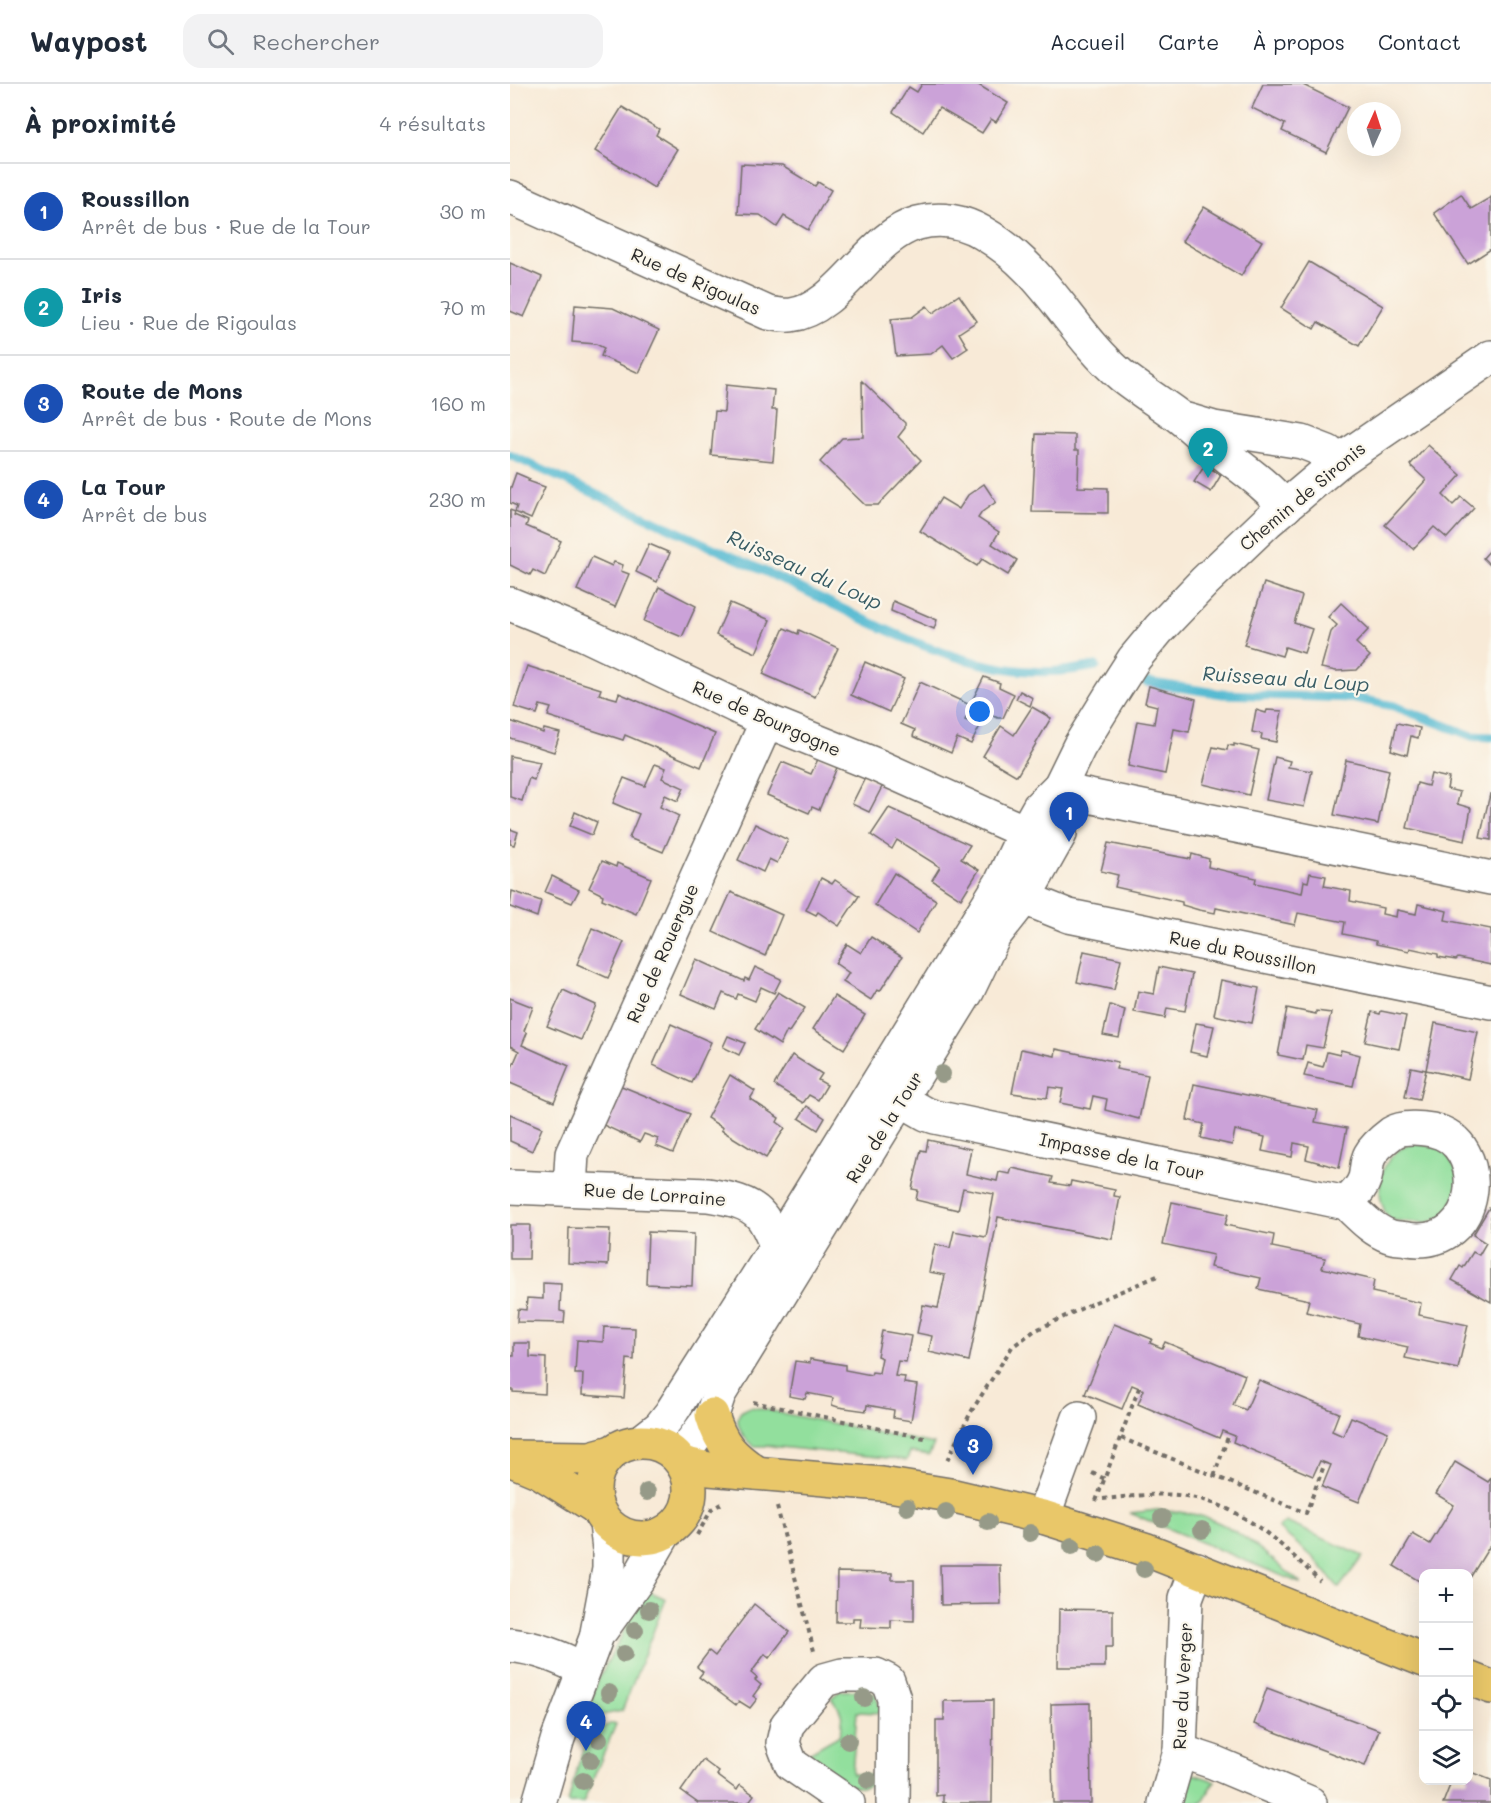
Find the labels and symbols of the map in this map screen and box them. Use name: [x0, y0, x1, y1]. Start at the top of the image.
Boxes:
north arrow: [1347, 102, 1401, 156]
street label: Rue de Rigoulas: [628, 242, 764, 320]
pin: 2: [1188, 428, 1228, 478]
street label: Chemin de Sironis: [1234, 436, 1370, 556]
water label: Ruisseau du Loup: [723, 523, 887, 615]
water label: Ruisseau du Loup: [1202, 659, 1370, 697]
street label: Rue de Bourgogne: [689, 674, 845, 762]
your location: [965, 697, 994, 726]
pin: 1: [1050, 792, 1088, 842]
street label: Rue de Rouergue: [620, 879, 704, 1027]
street label: Rue du Roussillon: [1167, 925, 1319, 979]
street label: Rue de la Tour: [840, 1066, 928, 1188]
street label: Impasse de la Tour: [1037, 1127, 1207, 1185]
street label: Rue de Lorraine: [583, 1177, 727, 1211]
pin: 3: [954, 1426, 992, 1475]
street label: Rue du Verger: [1167, 1622, 1197, 1750]
pin: 4: [566, 1702, 606, 1751]

